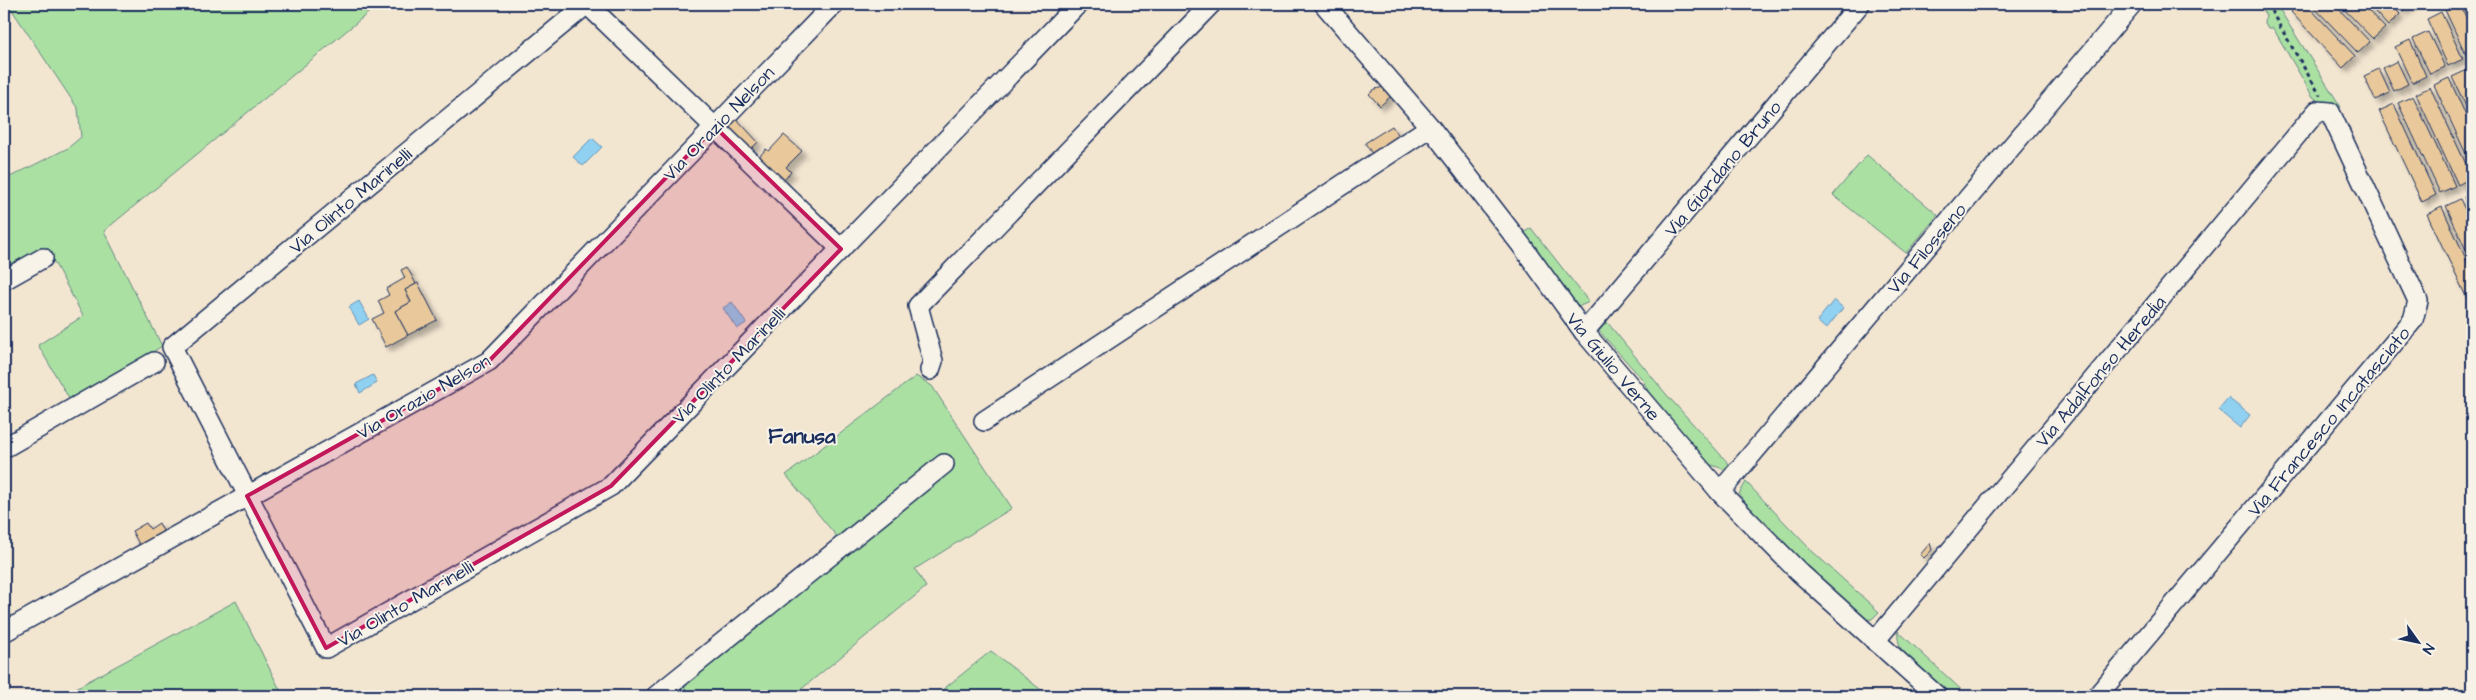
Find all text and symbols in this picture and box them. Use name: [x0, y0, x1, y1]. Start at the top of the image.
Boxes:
street label: Via Orazio Nelson: [657, 61, 781, 188]
street label: Via Giordano Bruno: [1658, 95, 1788, 243]
street label: Via Olinto Marinelli: [283, 141, 419, 261]
street label: Via Filosseno: [1881, 197, 1973, 300]
street label: Via Adalfonso Heredia: [2029, 290, 2173, 454]
street label: Via Olinto Marinelli: [666, 301, 792, 431]
street label: Via Giulio Verne: [1559, 307, 1666, 427]
street label: Via Francesco Incatasciato: [2241, 321, 2417, 523]
street label: Via Orazio Nelson: [352, 348, 496, 447]
district label: Fanusa: [768, 422, 836, 451]
street label: Via Olinto Marinelli: [333, 554, 479, 654]
north arrow: [2394, 618, 2444, 668]
text: N: [2417, 639, 2439, 658]

